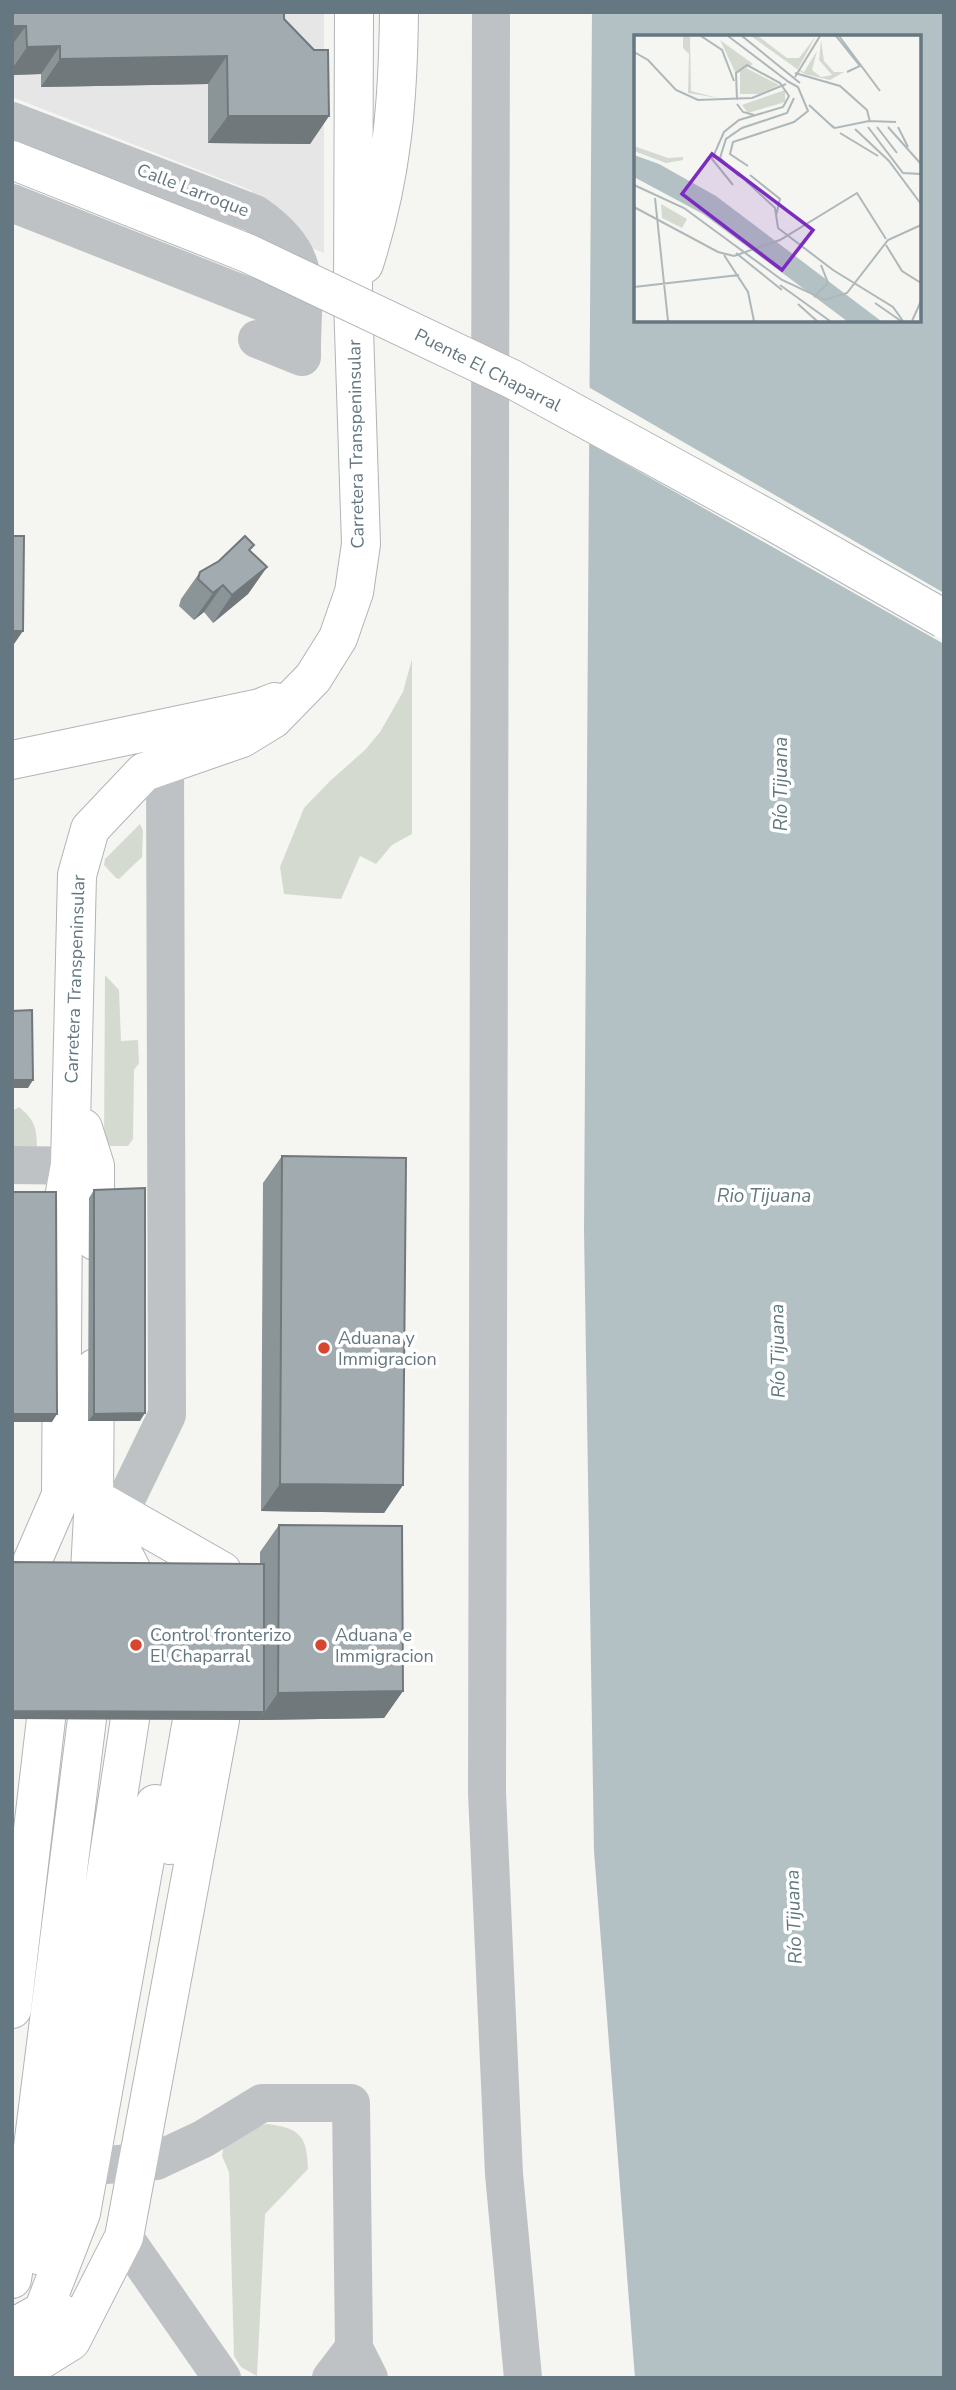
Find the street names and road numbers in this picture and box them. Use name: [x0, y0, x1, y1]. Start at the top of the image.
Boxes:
street label: Calle Larroque: [133, 158, 253, 222]
street label: Puente El Chaparral: [411, 323, 566, 418]
street label: Carretera Transpeninsular: [342, 339, 370, 549]
street label: Carretera Transpeninsular: [59, 874, 91, 1084]

